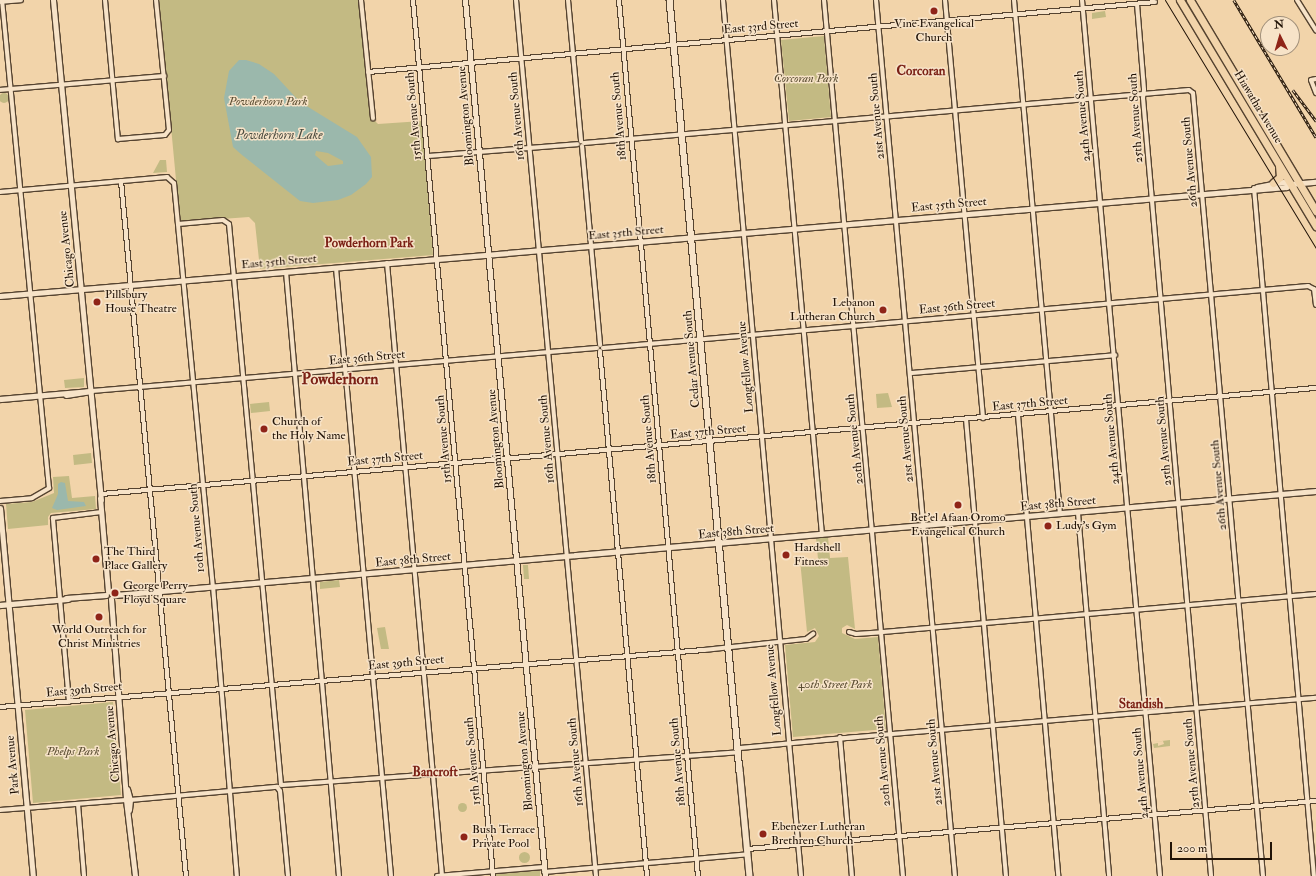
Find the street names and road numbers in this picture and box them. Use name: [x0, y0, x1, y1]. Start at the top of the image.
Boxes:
street label: East 33rd Street: [723, 17, 799, 37]
street label: Bloomington Avenue: [454, 66, 478, 166]
street label: Hiawatha Avenue: [1231, 68, 1285, 146]
street label: 24th Avenue South: [1072, 70, 1094, 162]
street label: 15th Avenue South: [403, 71, 425, 161]
street label: 16th Avenue South: [506, 71, 528, 161]
street label: 18th Avenue South: [608, 71, 630, 161]
street label: 21st Avenue South: [866, 72, 888, 160]
street label: 25th Avenue South: [1126, 73, 1146, 163]
street label: 26th Avenue South: [1179, 116, 1201, 208]
street label: East 35th Street: [911, 195, 987, 215]
street label: Chicago Avenue: [56, 210, 78, 288]
street label: East 35th Street: [588, 223, 664, 243]
street label: East 35th Street: [241, 252, 317, 272]
street label: East 36th Street: [918, 296, 996, 318]
street label: Cedar Avenue South: [681, 310, 703, 408]
street label: Longfellow Avenue: [735, 321, 757, 413]
street label: East 36th Street: [328, 347, 406, 369]
street label: Bloomington Avenue: [484, 389, 508, 489]
street label: 20th Avenue South: [843, 393, 867, 485]
street label: 24th Avenue South: [1101, 393, 1123, 485]
street label: 15th Avenue South: [433, 394, 455, 484]
street label: 16th Avenue South: [536, 394, 558, 484]
street label: 18th Avenue South: [638, 394, 660, 484]
street label: East 37th Street: [992, 394, 1068, 414]
street label: 21st Avenue South: [895, 395, 917, 483]
street label: 25th Avenue South: [1153, 395, 1175, 487]
street label: East 37th Street: [670, 422, 746, 442]
street label: 26th Avenue South: [1208, 439, 1230, 531]
street label: East 37th Street: [347, 449, 423, 469]
street label: 10th Avenue South: [186, 483, 208, 573]
street label: East 38th Street: [1020, 494, 1096, 514]
street label: East 38th Street: [698, 522, 774, 542]
street label: East 38th Street: [375, 550, 451, 570]
street label: Longfellow Avenue: [763, 644, 785, 736]
street label: East 39th Street: [367, 652, 445, 674]
street label: East 39th Street: [45, 679, 123, 701]
street label: Chicago Avenue: [102, 705, 124, 783]
street label: Bloomington Avenue: [513, 711, 537, 811]
street label: 20th Avenue South: [872, 715, 894, 807]
street label: 15th Avenue South: [462, 716, 484, 806]
street label: 16th Avenue South: [565, 717, 587, 807]
street label: 18th Avenue South: [667, 717, 689, 807]
street label: 25th Avenue South: [1181, 717, 1203, 809]
street label: 21st Avenue South: [924, 718, 946, 806]
street label: 24th Avenue South: [1130, 727, 1152, 819]
street label: Park Avenue: [3, 735, 23, 795]

